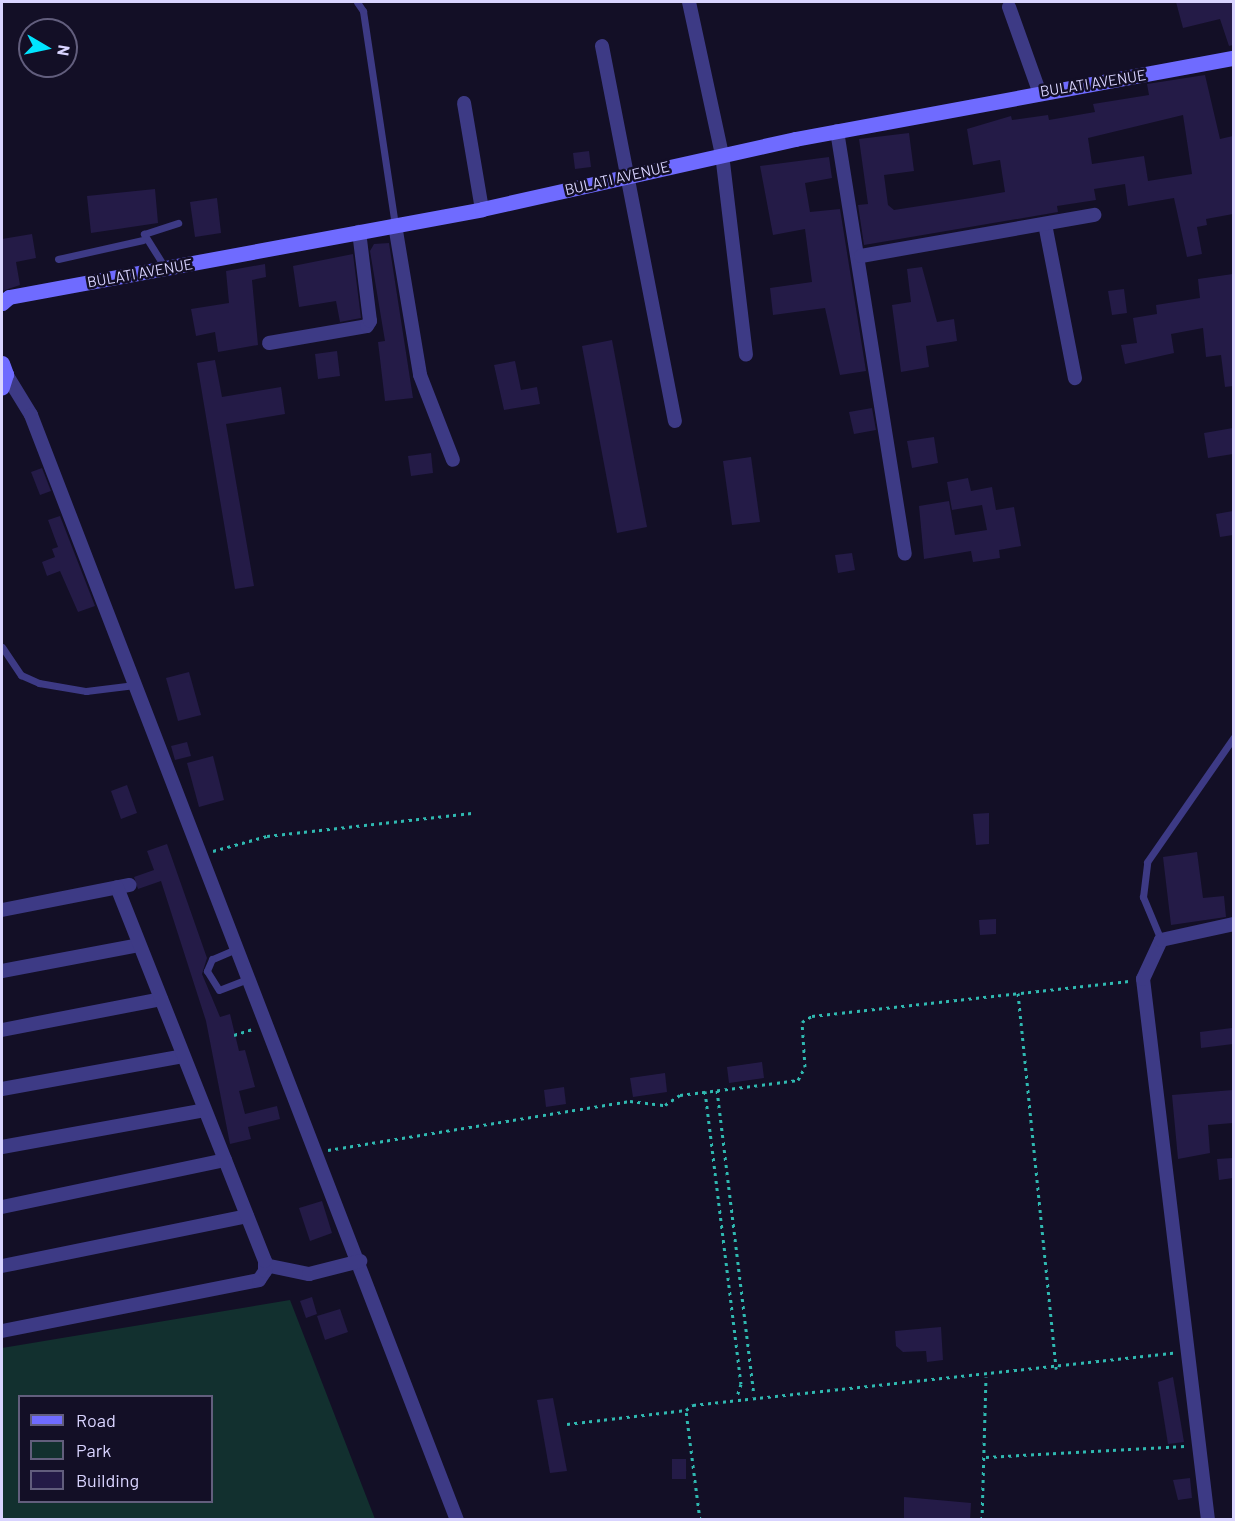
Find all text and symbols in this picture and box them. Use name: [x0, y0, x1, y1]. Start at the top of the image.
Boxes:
north arrow: [18, 18, 78, 78]
text: N: [54, 44, 75, 57]
street label: BULATI AVENUE: [1039, 66, 1147, 100]
street label: BULATI AVENUE: [563, 157, 671, 199]
street label: BULATI AVENUE: [86, 255, 194, 291]
legend: [18, 1395, 213, 1503]
text: Road: [76, 1409, 116, 1431]
text: Park: [76, 1439, 111, 1461]
text: Building: [76, 1469, 139, 1491]

